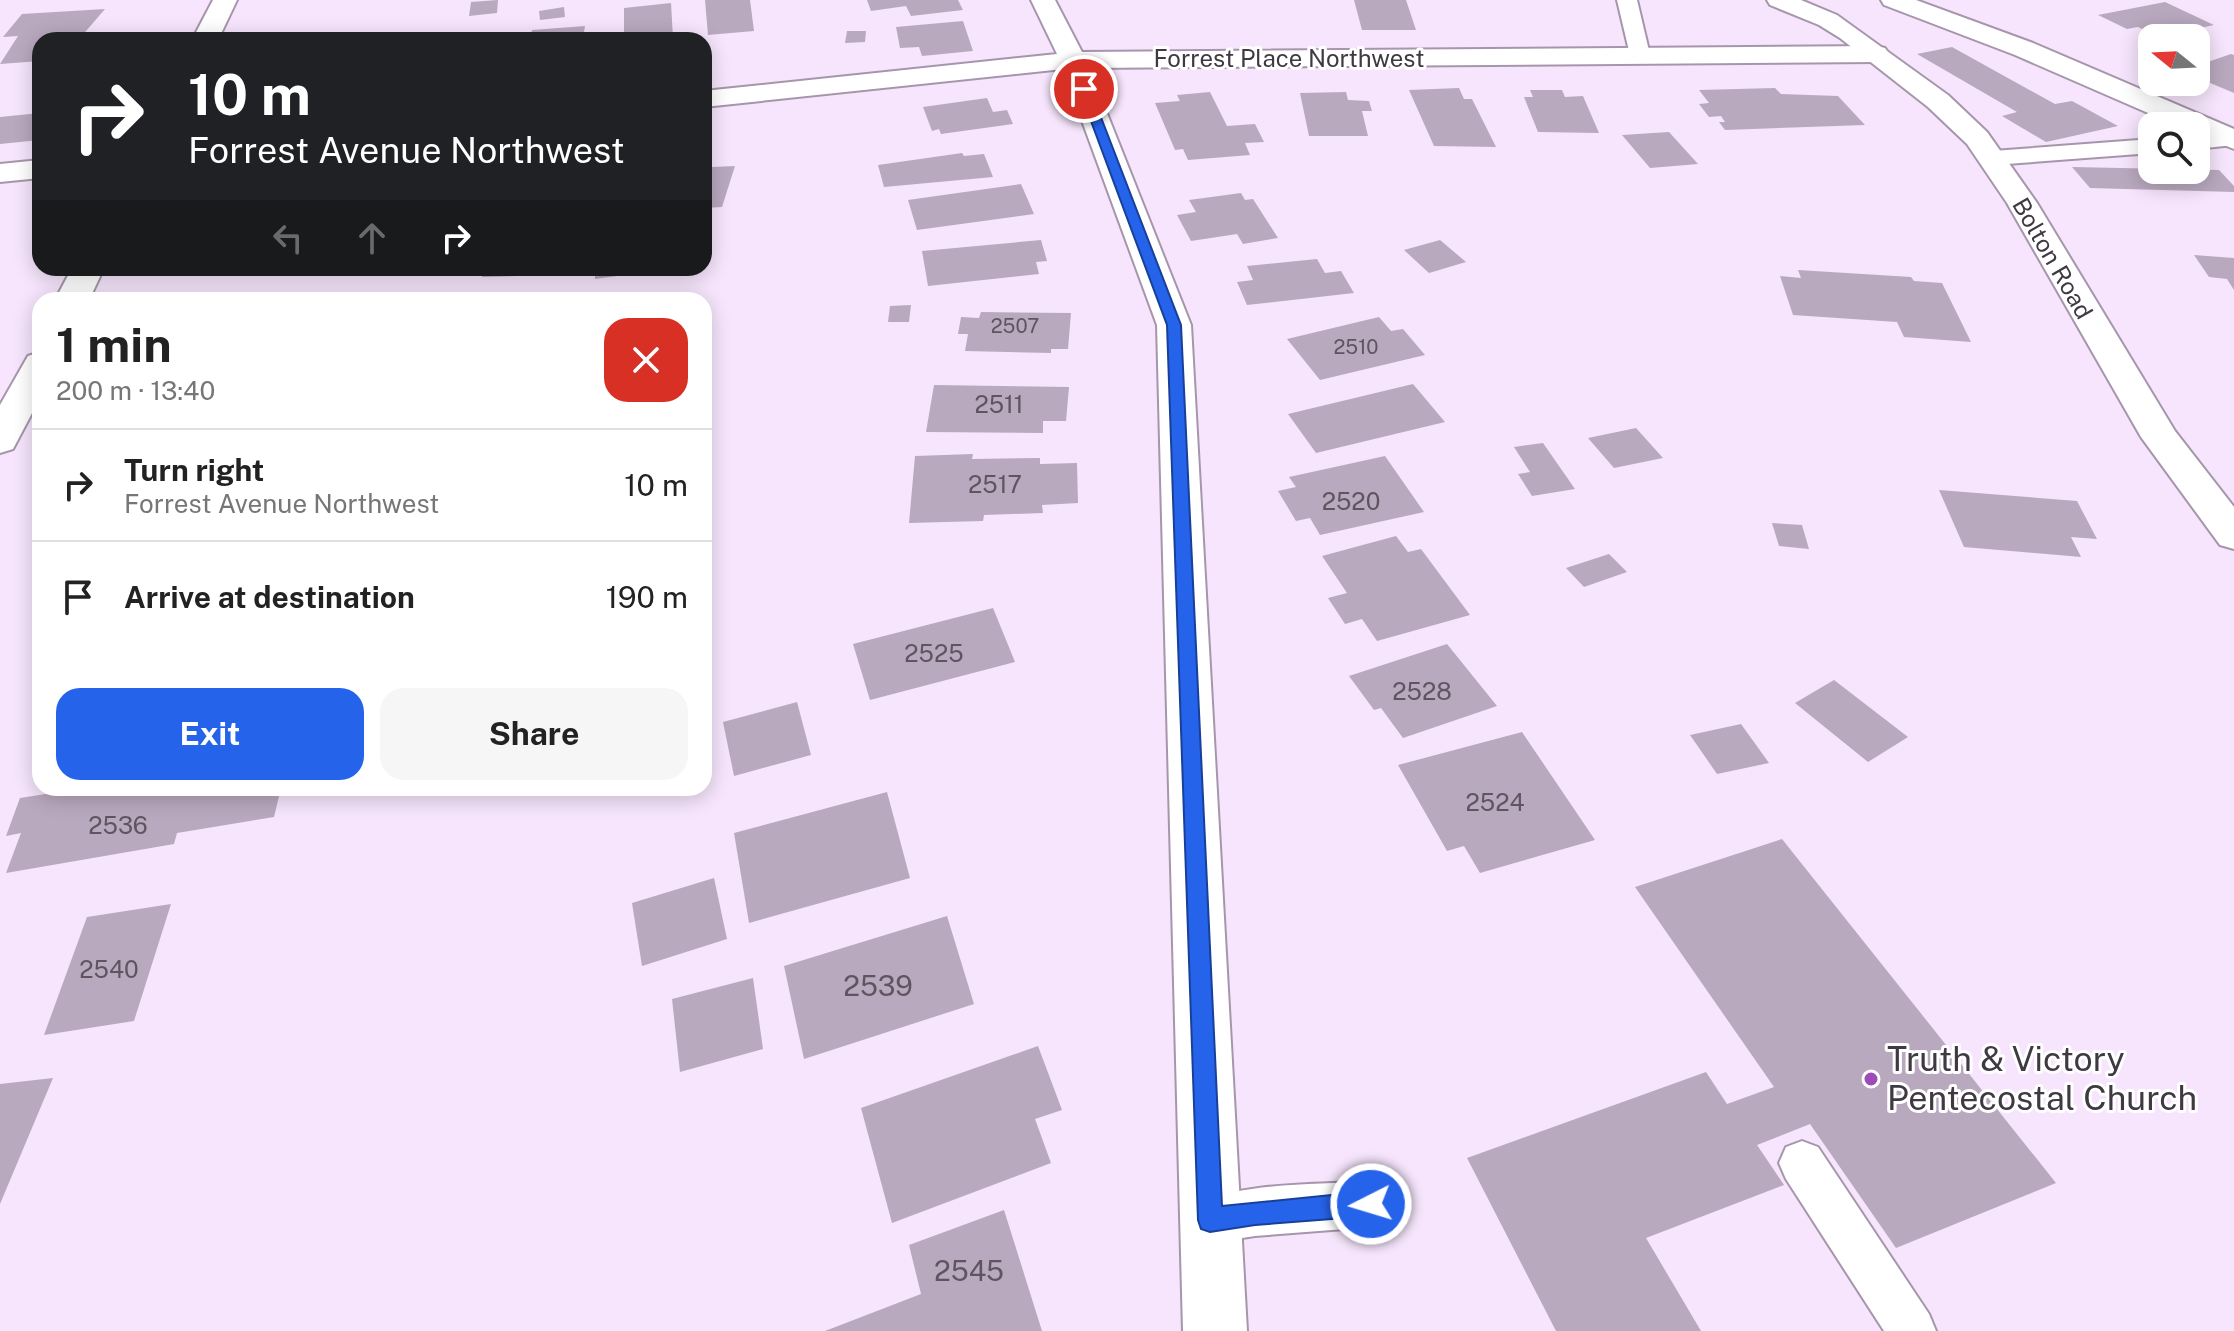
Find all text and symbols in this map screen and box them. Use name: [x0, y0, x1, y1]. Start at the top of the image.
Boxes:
north arrow: [2138, 24, 2210, 96]
map controls: [2138, 24, 2210, 184]
street label: Forrest Place Northwest: [1153, 44, 1425, 72]
pin: [1050, 55, 1118, 123]
text: 10 m: [188, 62, 311, 128]
icon: right: [56, 64, 160, 168]
icon: arrive: [1062, 67, 1106, 111]
button: search: [2138, 112, 2210, 184]
text: Forrest Avenue Northwest: [188, 129, 625, 171]
street label: Bolton Road: [2007, 192, 2099, 324]
icon: left: [266, 216, 310, 260]
icon: ahead: [350, 216, 394, 260]
icon: right: [434, 216, 478, 260]
house number: 2507: [991, 314, 1039, 338]
text: 1 min: [56, 316, 172, 373]
button: close: [604, 318, 688, 402]
house number: 2510: [1333, 335, 1379, 359]
text: 200 m · 13:40: [56, 375, 215, 406]
house number: 2511: [974, 390, 1024, 418]
text: Turn right: [124, 452, 264, 488]
icon: right: [56, 463, 100, 507]
text: 10 m: [624, 467, 688, 503]
house number: 2517: [968, 470, 1022, 498]
house number: 2520: [1322, 487, 1380, 515]
text: Forrest Avenue Northwest: [124, 488, 439, 519]
icon: arrive: [56, 575, 100, 619]
text: Arrive at destination: [124, 579, 415, 615]
text: 190 m: [606, 579, 688, 615]
house number: 2525: [904, 639, 964, 667]
house number: 2528: [1392, 677, 1452, 705]
button: Exit: [56, 688, 364, 780]
button: Share: [380, 688, 688, 780]
house number: 2524: [1465, 788, 1525, 816]
house number: 2536: [88, 811, 148, 839]
house number: 2540: [79, 955, 139, 983]
house number: 2539: [843, 969, 913, 1002]
place label: Truth & Victory Pentecostal Church: [1887, 1039, 2197, 1118]
marker: Truth & Victory Pentecostal Church: [1862, 1070, 1880, 1088]
position arrow: [1329, 1162, 1413, 1246]
house number: 2545: [934, 1254, 1004, 1287]

